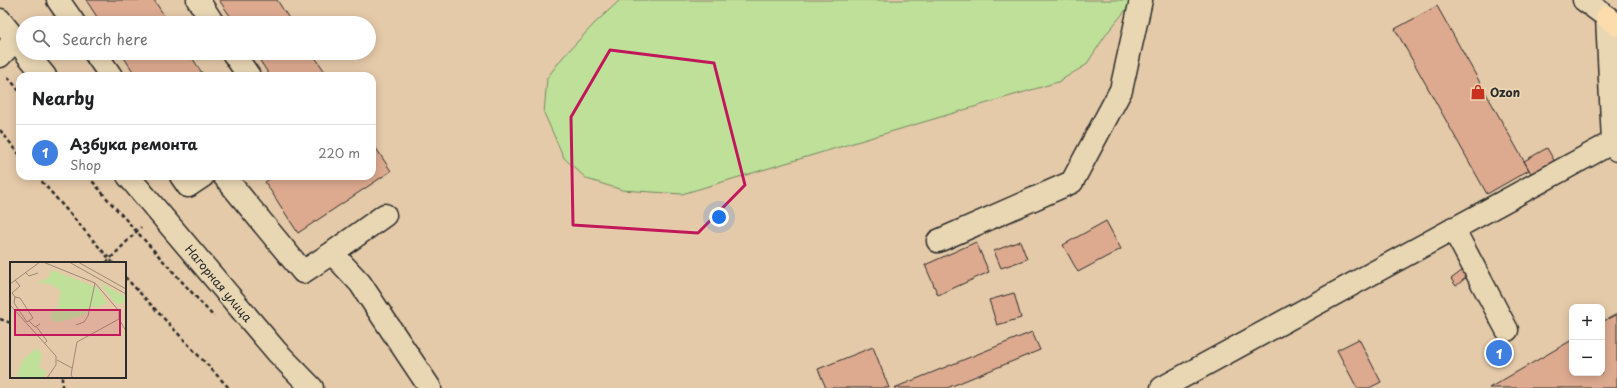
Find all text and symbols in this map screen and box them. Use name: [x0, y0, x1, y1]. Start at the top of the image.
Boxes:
search box: [16, 16, 376, 60]
icon: search: [30, 27, 52, 49]
text: Search here: [62, 27, 148, 50]
shop icon: Ozon: [1469, 83, 1487, 101]
place label: Ozon: [1490, 83, 1520, 101]
text: Nearby: [32, 85, 94, 111]
text: Азбука ремонта: [70, 132, 198, 155]
text: 1: [42, 143, 48, 162]
text: 220 m: [318, 143, 360, 162]
text: Shop: [70, 155, 101, 174]
your location: [709, 207, 729, 227]
street label: Нагорная улица: [181, 240, 257, 326]
inset map: [10, 262, 126, 378]
map controls: [1569, 304, 1605, 376]
button: +: [1569, 304, 1605, 340]
pin: 1: [1486, 338, 1512, 368]
button: −: [1569, 340, 1605, 376]

